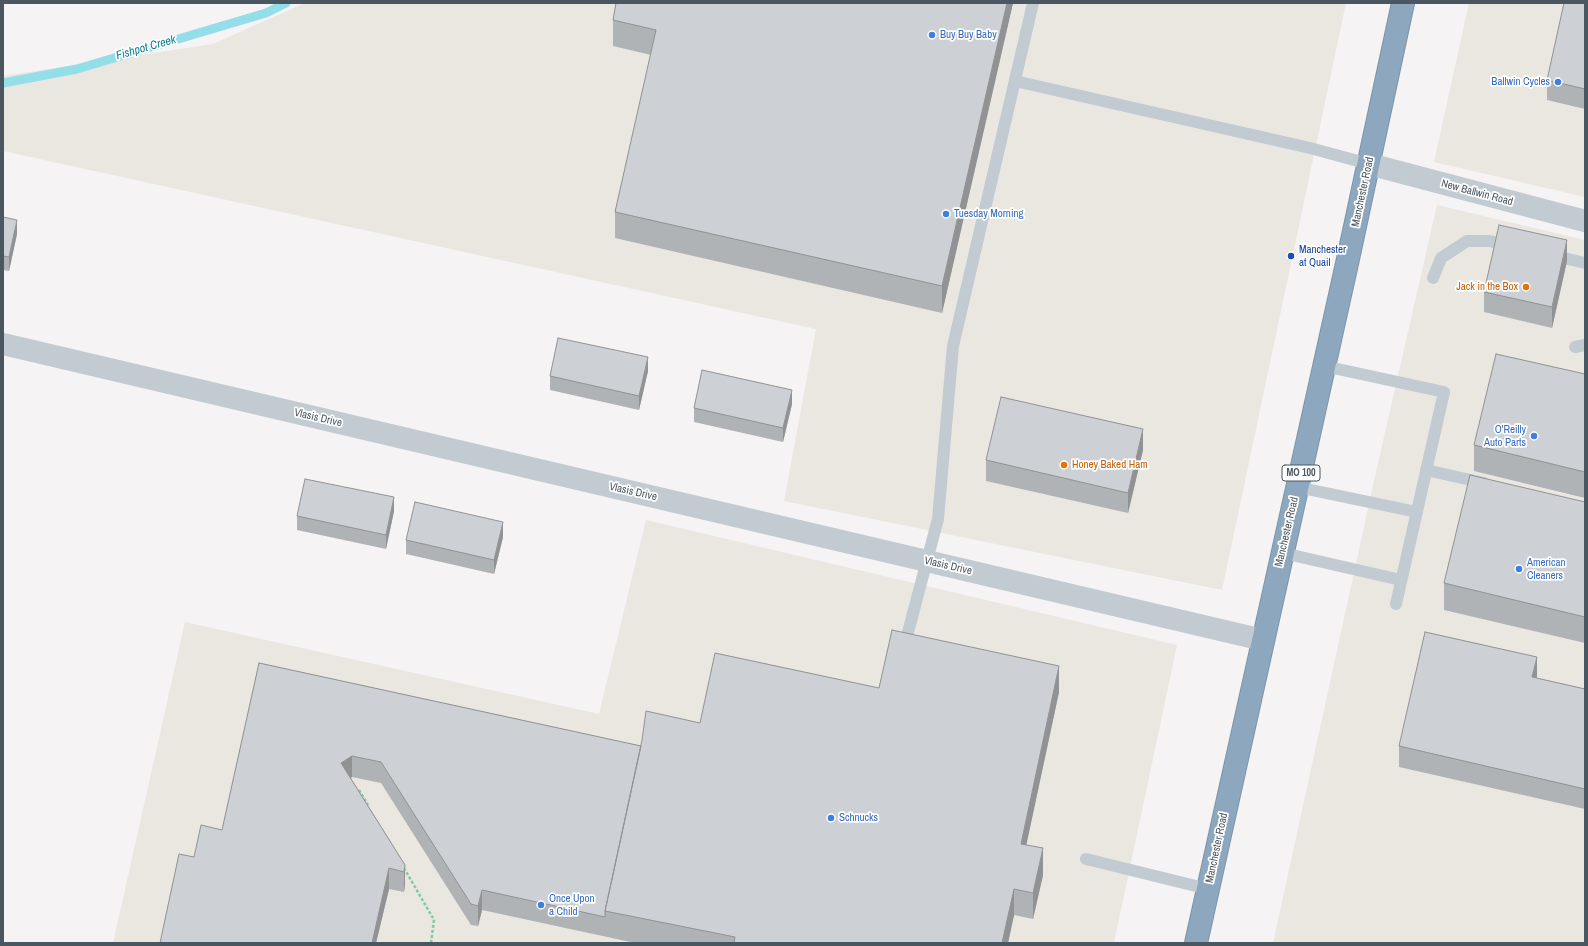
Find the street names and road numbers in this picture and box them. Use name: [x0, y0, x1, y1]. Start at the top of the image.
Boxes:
street label: Manchester Road: [1349, 156, 1377, 228]
street label: New Ballwin Road: [1440, 177, 1514, 209]
street label: Vlasis Drive: [293, 406, 343, 430]
road number: MO 100: [1282, 465, 1320, 481]
street label: Vlasis Drive: [608, 480, 658, 504]
street label: Manchester Road: [1273, 496, 1301, 568]
street label: Vlasis Drive: [923, 554, 973, 578]
street label: Manchester Road: [1203, 812, 1231, 884]

